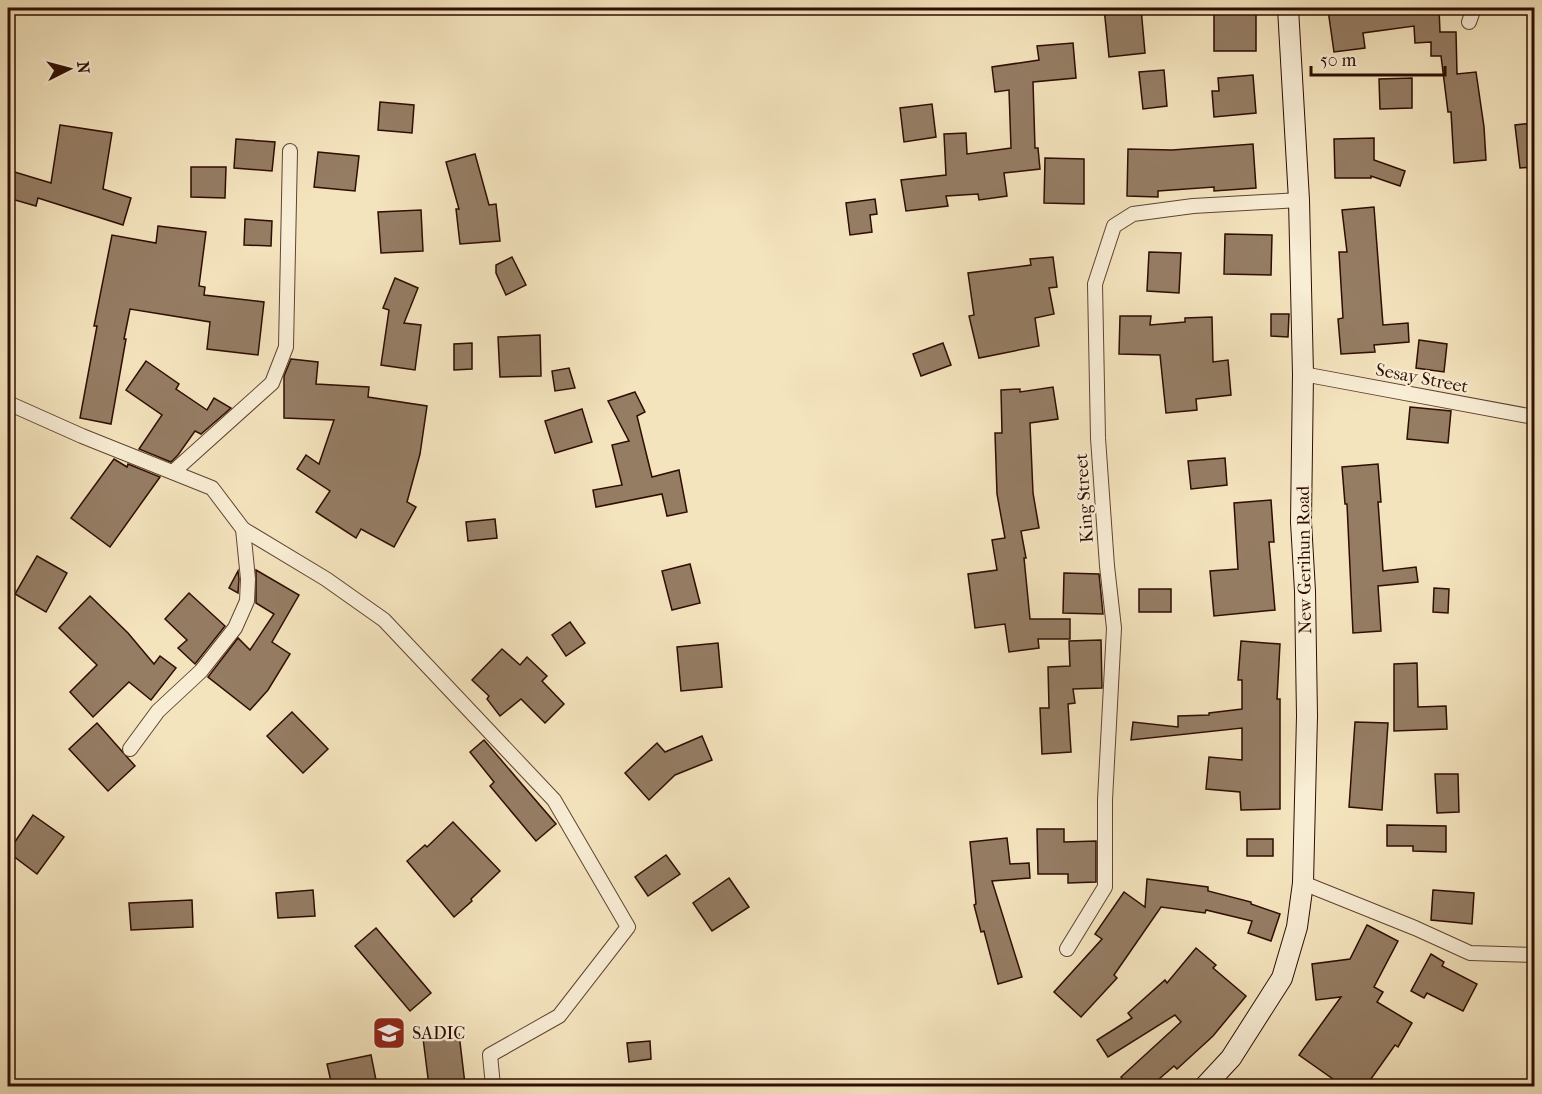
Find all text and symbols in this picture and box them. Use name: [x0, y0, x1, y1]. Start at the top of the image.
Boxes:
north arrow: [39, 39, 99, 99]
scale bar: [1311, 39, 1444, 77]
text: 50 m: [1320, 50, 1357, 71]
text: N: [73, 60, 94, 75]
street label: Sesay Street: [1374, 359, 1471, 398]
street label: King Street: [1071, 452, 1098, 544]
street label: New Gerihun Road: [1293, 485, 1316, 634]
school or university icon: SADIC: [371, 1015, 407, 1051]
place label: SADIC: [412, 1023, 465, 1044]

